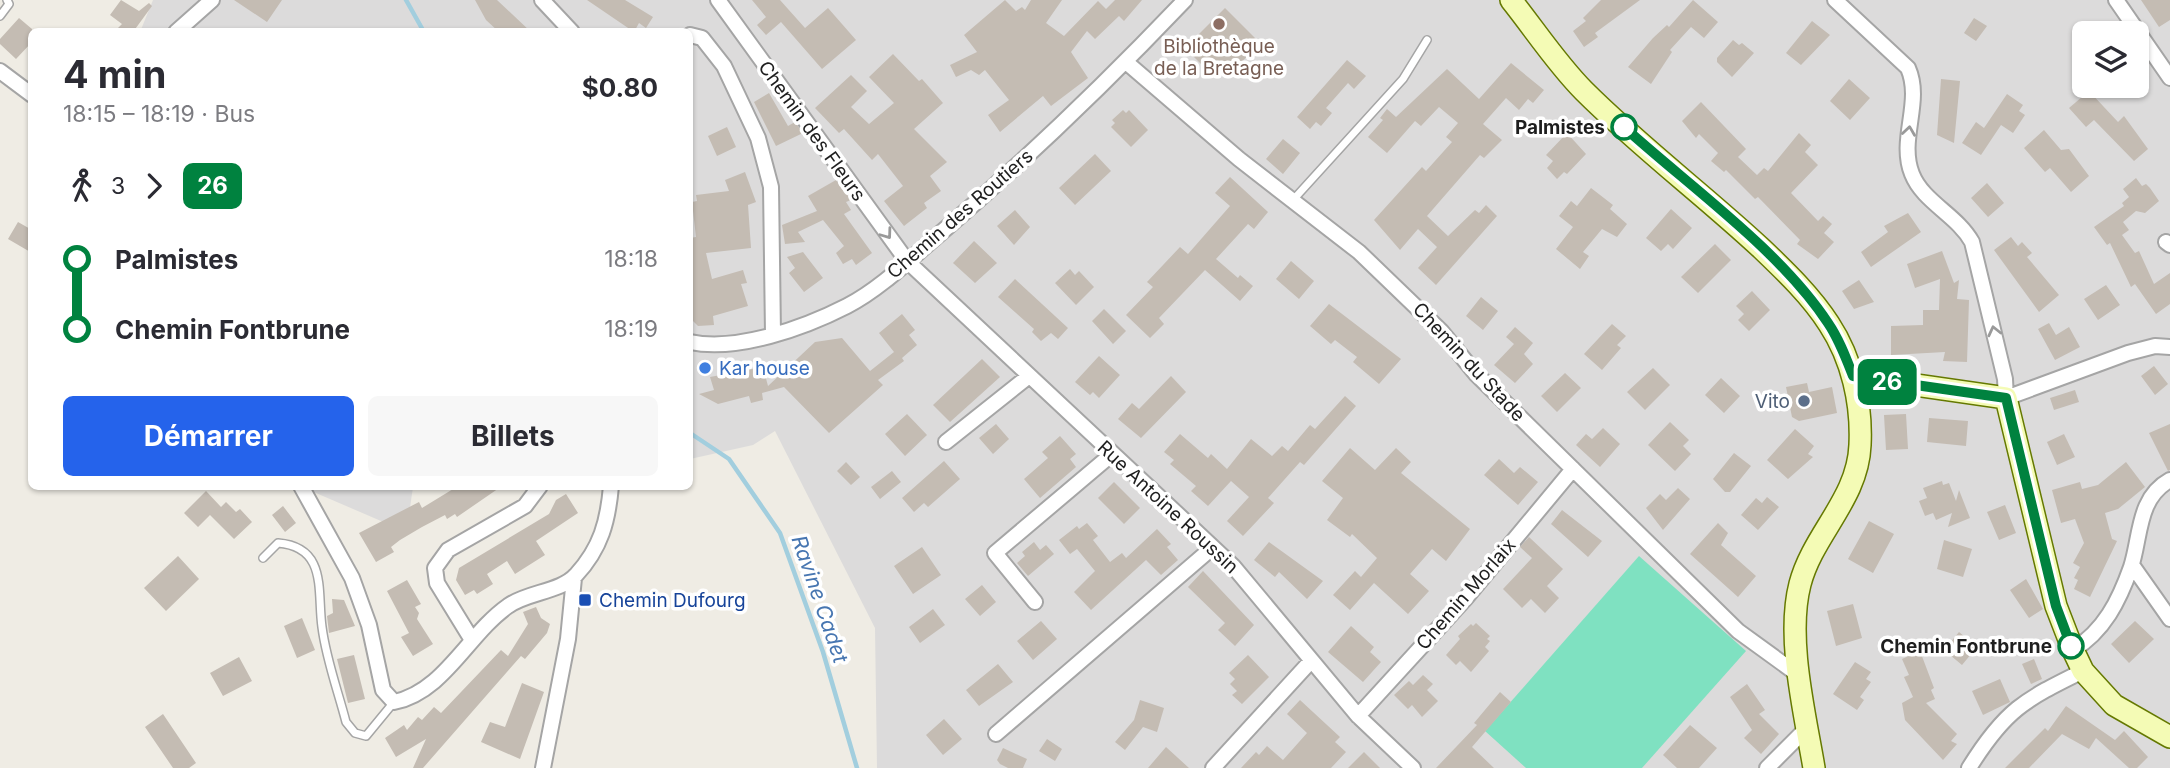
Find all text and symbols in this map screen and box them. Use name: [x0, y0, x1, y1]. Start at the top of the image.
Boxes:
marker: Bibliothèque de la Bretagne: [1211, 16, 1227, 32]
map controls: [2072, 21, 2149, 98]
button: layers: [2072, 21, 2149, 98]
place label: Bibliothèque de la Bretagne: [1154, 35, 1284, 80]
text: 4 min: [63, 51, 166, 97]
street label: Chemin des Fleurs: [753, 57, 871, 205]
text: $0.80: [582, 72, 658, 103]
text: 18:15 – 18:19 · Bus: [63, 100, 255, 128]
marker: Palmistes: [1611, 114, 1637, 140]
place label: Palmistes: [1515, 116, 1605, 139]
one-way arrow: [1901, 126, 1916, 137]
street label: Chemin des Routiers: [882, 144, 1038, 284]
icon: walk: [63, 167, 101, 205]
icon: forward: [135, 167, 173, 205]
text: 26: [197, 171, 228, 200]
text: 3: [111, 172, 125, 200]
one-way arrow: [878, 226, 891, 239]
text: Palmistes: [115, 244, 238, 275]
text: 18:18: [604, 245, 658, 273]
street label: Chemin du Stade: [1408, 298, 1530, 426]
text: Chemin Fontbrune: [115, 314, 350, 345]
text: 18:19: [604, 315, 658, 343]
one-way arrow: [1988, 325, 2002, 337]
place label: Kar house: [719, 357, 810, 380]
line badge: 26: [1856, 359, 1918, 405]
marker: Kar house: [697, 360, 713, 376]
text: 26: [1872, 367, 1902, 396]
place label: Vito: [1755, 390, 1790, 413]
marker: Vito: [1796, 393, 1812, 409]
button: Démarrer: [63, 396, 354, 476]
button: Billets: [368, 396, 658, 476]
street label: Rue Antoine Roussin: [1093, 436, 1243, 578]
water label: Ravine Cadet: [787, 532, 854, 667]
street label: Chemin Morlaix: [1411, 534, 1521, 654]
place label: Chemin Dufourg: [599, 589, 746, 612]
marker: Chemin Dufourg: [577, 592, 593, 608]
marker: Chemin Fontbrune: [2058, 633, 2084, 659]
place label: Chemin Fontbrune: [1880, 635, 2052, 658]

